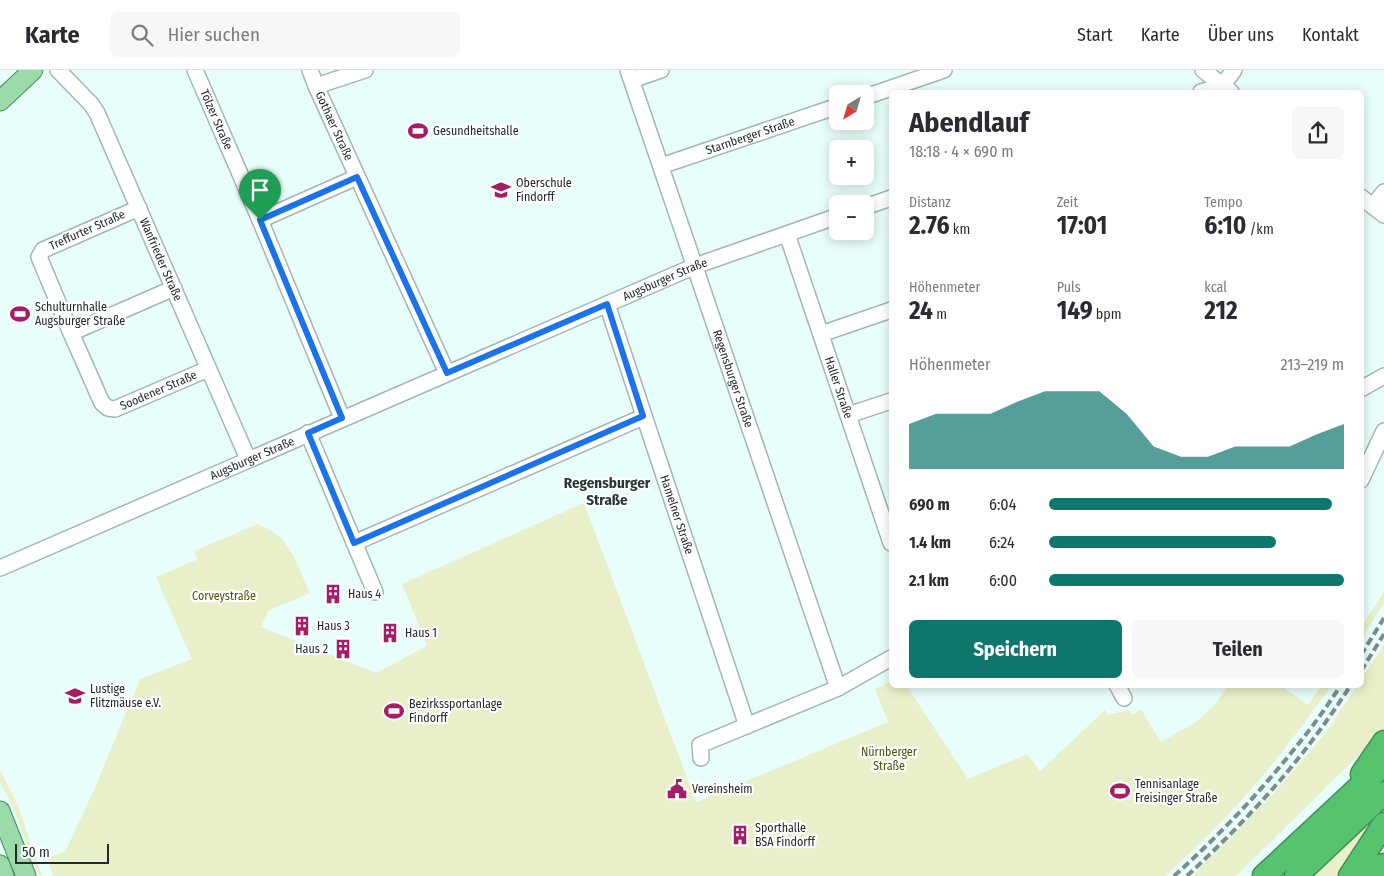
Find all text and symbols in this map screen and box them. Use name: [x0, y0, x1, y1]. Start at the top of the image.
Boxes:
search box: [110, 12, 460, 57]
text: Karte: [25, 21, 80, 49]
icon: search: [128, 21, 156, 49]
text: Hier suchen: [168, 23, 260, 46]
text: Start: [1077, 24, 1113, 46]
text: Karte: [1141, 24, 1180, 46]
text: Über uns: [1208, 24, 1274, 46]
text: Kontakt: [1302, 24, 1359, 46]
north arrow: [829, 85, 874, 130]
map controls: [829, 85, 874, 240]
street label: Tölzer Straße: [197, 87, 236, 152]
street label: Gothaer Straße: [312, 89, 356, 163]
text: Abendlauf: [909, 106, 1029, 139]
button: share: [1292, 107, 1344, 159]
street label: Starnberger Straße: [704, 114, 796, 157]
sports icon: Gesundheitshalle: [407, 120, 429, 142]
place label: Gesundheitshalle: [433, 124, 519, 138]
button: +: [829, 140, 874, 185]
text: 18:18 · 4 × 690 m: [909, 142, 1014, 161]
pin: [239, 169, 281, 220]
icon: arrive: [246, 176, 274, 204]
place label: Oberschule Findorff: [516, 176, 572, 204]
school or university icon: Oberschule Findorff: [490, 179, 512, 201]
text: Distanz: [909, 194, 951, 211]
text: Zeit: [1057, 194, 1078, 211]
text: Tempo: [1204, 194, 1243, 211]
button: −: [829, 195, 874, 240]
street label: Treffurter Straße: [47, 207, 127, 253]
text: 2.76: [909, 211, 950, 241]
text: 17:01: [1057, 211, 1107, 241]
text: 6:10: [1204, 211, 1247, 241]
street label: Wanfrieder Straße: [137, 216, 185, 303]
text: km: [950, 221, 970, 238]
text: /km: [1247, 221, 1274, 238]
street label: Augsburger Straße: [621, 255, 709, 303]
text: Höhenmeter: [909, 279, 980, 296]
text: Puls: [1057, 279, 1081, 296]
text: kcal: [1204, 279, 1227, 296]
text: 24: [909, 296, 933, 326]
text: 149: [1057, 296, 1093, 326]
text: 212: [1204, 296, 1238, 326]
place label: Schulturnhalle Augsburger Straße: [35, 300, 125, 328]
sports icon: Schulturnhalle Augsburger Straße: [9, 303, 31, 325]
text: m: [933, 306, 947, 323]
text: bpm: [1093, 306, 1122, 323]
street label: Regensburger Straße: [710, 328, 756, 429]
street label: Haller Straße: [822, 355, 856, 420]
text: Höhenmeter: [909, 355, 991, 374]
text: 213–219 m: [1280, 355, 1344, 374]
street label: Soodener Straße: [118, 368, 199, 413]
street label: Augsburger Straße: [208, 434, 297, 483]
street label: Hamelner Straße: [657, 473, 697, 556]
district label: Regensburger Straße: [564, 474, 651, 509]
text: 690 m: [909, 495, 950, 514]
text: 6:04: [989, 495, 1016, 514]
text: 1.4 km: [909, 533, 951, 552]
text: 6:24: [989, 533, 1015, 552]
text: 2.1 km: [909, 571, 949, 590]
text: 6:00: [989, 571, 1017, 590]
building icon: Haus 4: [322, 583, 344, 605]
place label: Haus 4: [348, 587, 381, 601]
park label: Corveystraße: [192, 589, 256, 603]
building icon: Haus 3: [291, 615, 313, 637]
place label: Haus 3: [317, 619, 350, 633]
button: Speichern: [909, 620, 1122, 678]
button: Teilen: [1132, 620, 1344, 678]
building icon: Haus 1: [379, 622, 401, 644]
place label: Haus 1: [405, 626, 437, 640]
building icon: Haus 2: [332, 638, 354, 660]
place label: Haus 2: [295, 642, 328, 656]
place label: Lustige Flitzmäuse e.V.: [90, 682, 162, 710]
school or university icon: Lustige Flitzmäuse e.V.: [64, 685, 86, 707]
place label: Bezirkssportanlage Findorff: [409, 697, 502, 725]
sports icon: Bezirkssportanlage Findorff: [383, 700, 405, 722]
park label: Nürnberger Straße: [861, 745, 918, 773]
place label: Tennisanlage Freisinger Straße: [1135, 777, 1217, 805]
public building icon: Vereinsheim: [666, 778, 688, 800]
sports icon: Tennisanlage Freisinger Straße: [1109, 780, 1131, 802]
place label: Vereinsheim: [692, 782, 753, 796]
place label: Sporthalle BSA Findorff: [755, 821, 816, 849]
building icon: Sporthalle BSA Findorff: [729, 824, 751, 846]
scale bar: [15, 841, 109, 864]
text: 50 m: [22, 844, 50, 861]

